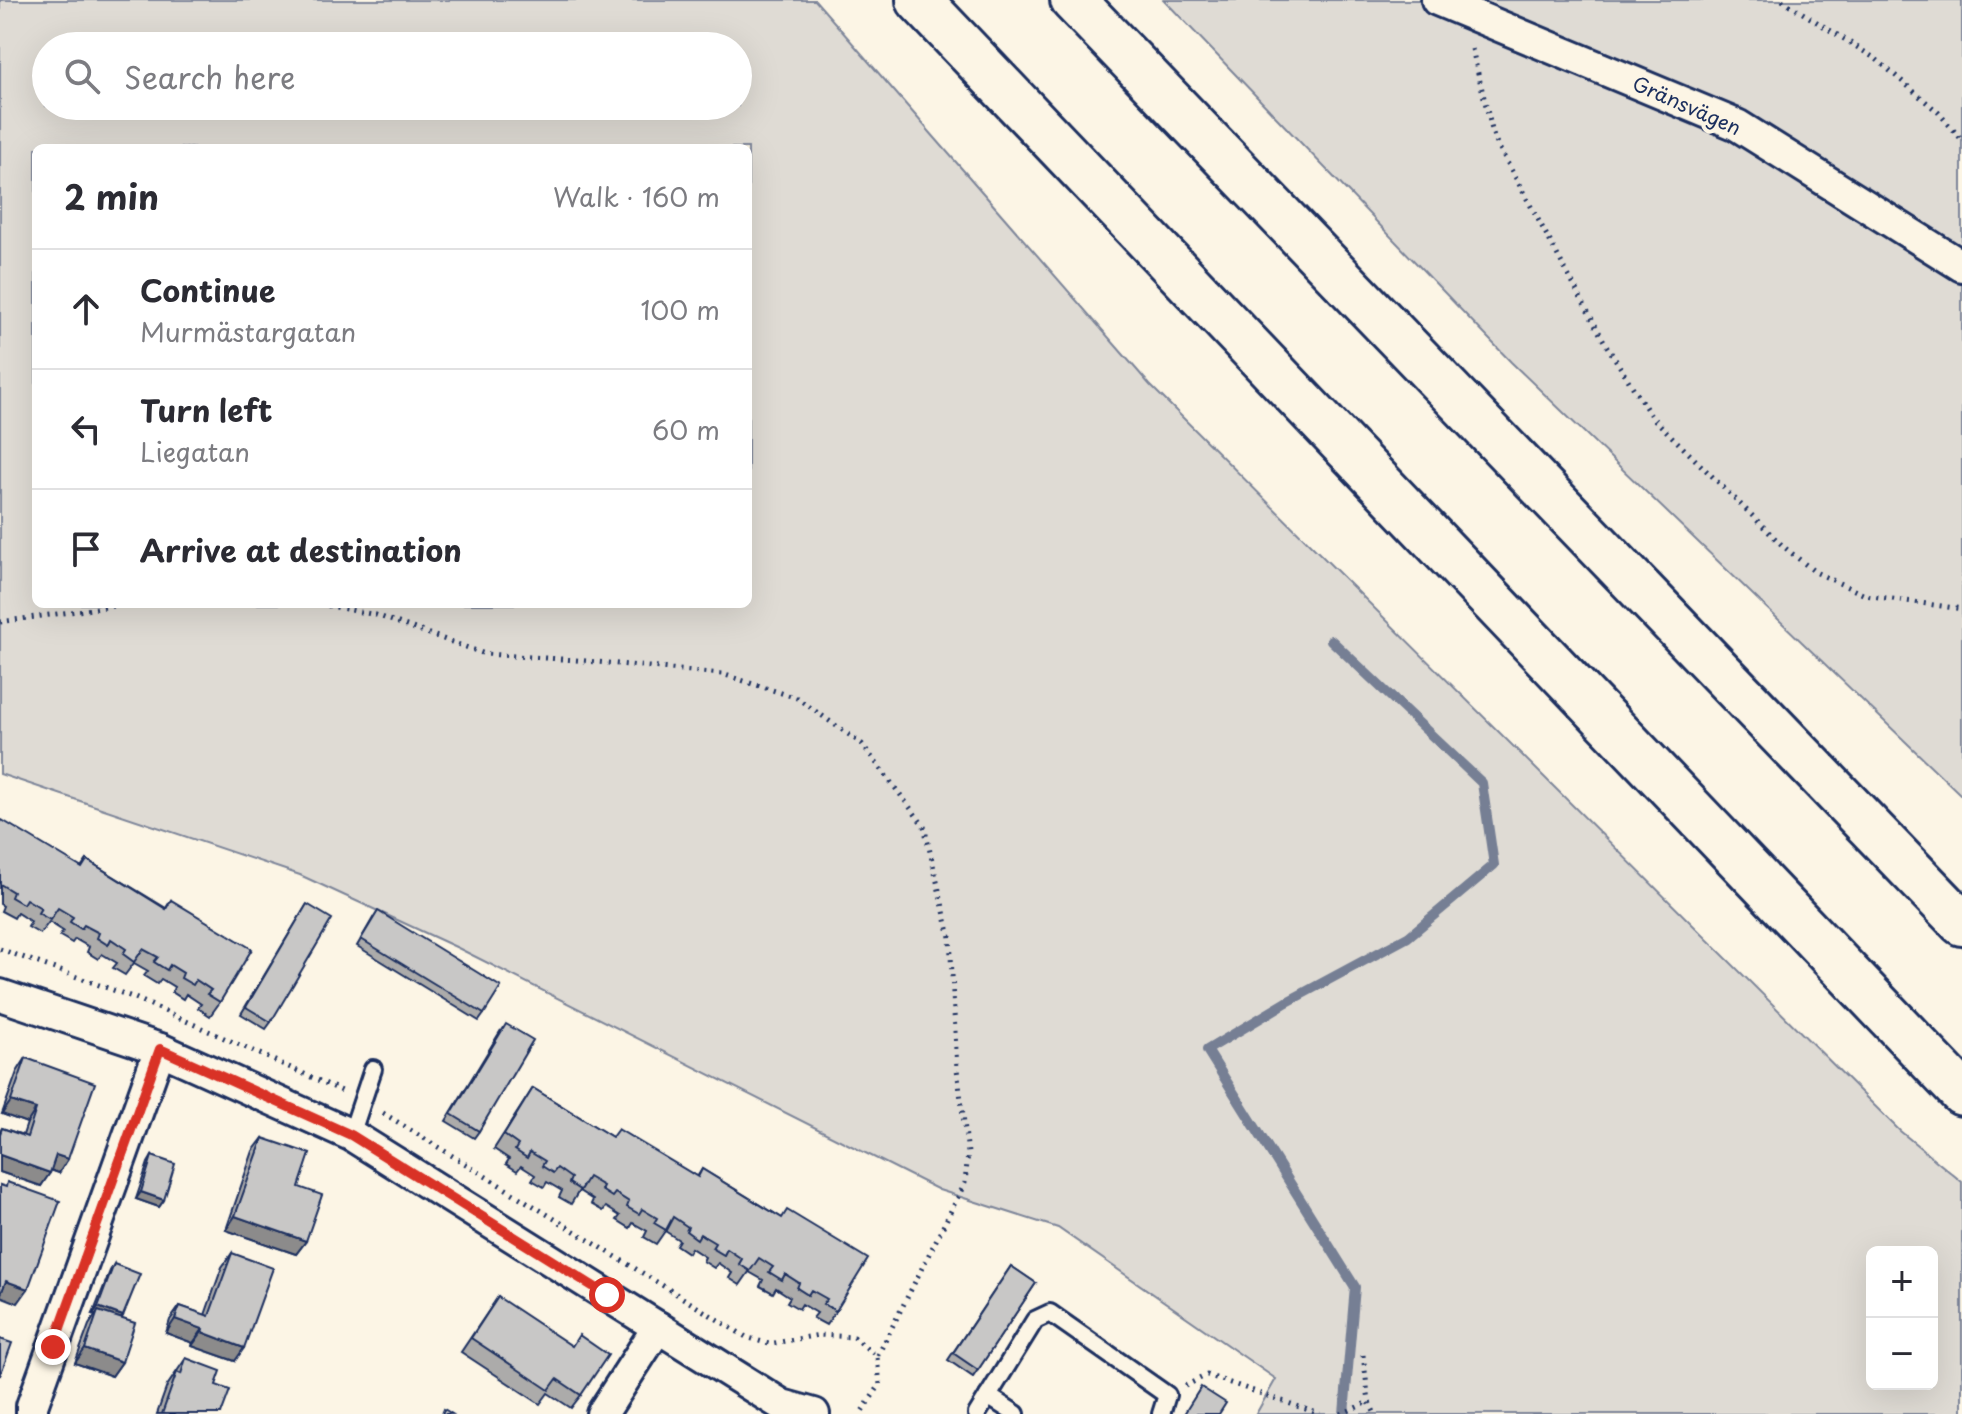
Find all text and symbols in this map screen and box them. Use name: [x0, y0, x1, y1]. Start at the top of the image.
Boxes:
search box: [32, 32, 752, 120]
icon: search: [60, 54, 104, 98]
text: Search here: [124, 54, 296, 99]
street label: Gränsvägen: [1628, 68, 1746, 142]
text: 2 min: [64, 170, 159, 222]
text: Walk · 160 m: [553, 177, 720, 216]
text: Continue: [140, 267, 275, 312]
icon: ahead: [64, 287, 108, 331]
text: 100 m: [640, 290, 720, 329]
text: Murmästargatan: [140, 312, 356, 351]
text: Turn left: [140, 387, 272, 432]
icon: left: [64, 407, 108, 451]
text: 60 m: [652, 410, 720, 449]
text: Liegatan: [140, 432, 250, 471]
icon: arrive: [64, 527, 108, 571]
text: Arrive at destination: [140, 527, 462, 572]
map controls: [1866, 1246, 1938, 1390]
button: +: [1866, 1246, 1938, 1318]
route start: [589, 1277, 625, 1313]
button: −: [1866, 1318, 1938, 1390]
route end: [35, 1329, 71, 1365]

